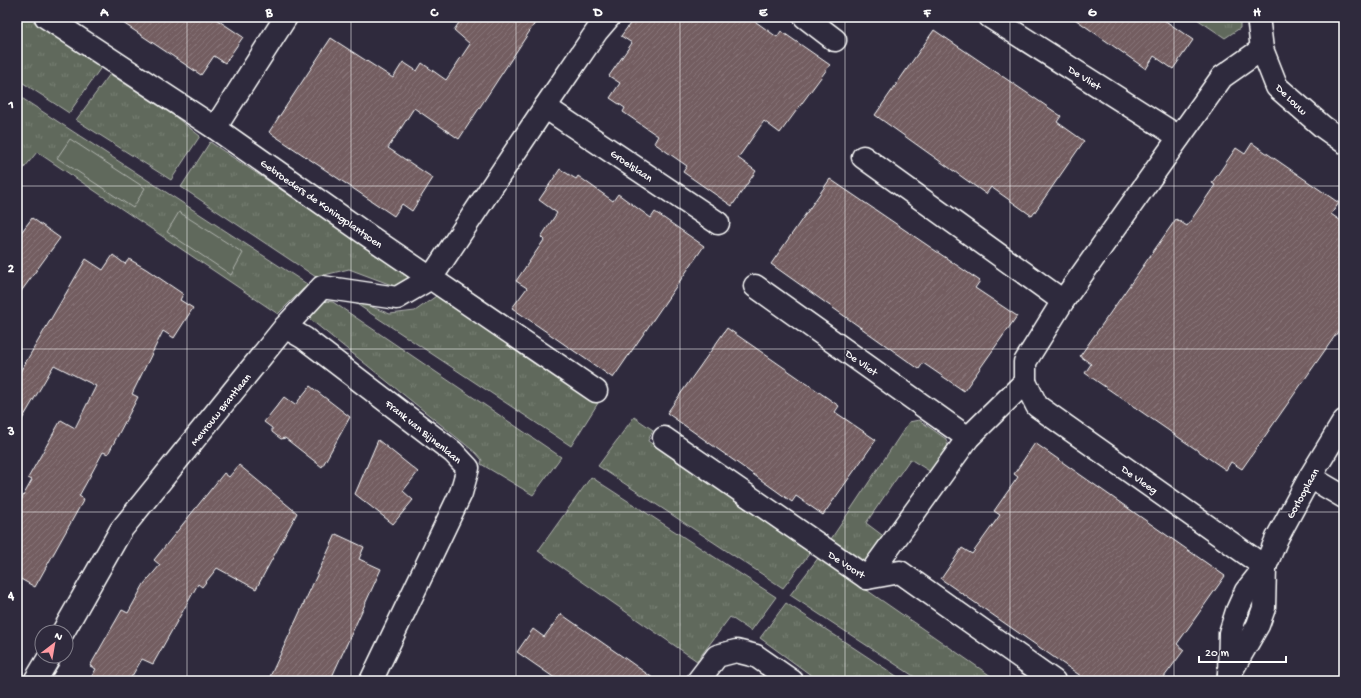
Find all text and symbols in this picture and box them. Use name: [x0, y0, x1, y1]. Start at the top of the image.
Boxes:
text: A: [99, 6, 109, 21]
text: B: [265, 6, 274, 21]
text: C: [429, 6, 439, 21]
text: D: [593, 6, 603, 21]
text: E: [759, 6, 768, 21]
text: F: [923, 6, 932, 21]
text: G: [1088, 6, 1097, 21]
text: H: [1253, 6, 1261, 21]
street label: De Vliet: [1064, 63, 1104, 94]
street label: De Louw: [1272, 82, 1309, 119]
text: 1: [7, 98, 14, 113]
street label: Groelslaan: [607, 148, 655, 186]
street label: Gebroeders de Koningplantsoen: [257, 158, 385, 252]
text: 2: [8, 262, 15, 277]
street label: De Vliet: [842, 348, 880, 380]
street label: Mevrouw Brantlaan: [189, 371, 255, 449]
street label: Frank van Bijnenlaan: [382, 398, 464, 467]
text: 3: [7, 425, 15, 440]
street label: De Vleeg: [1118, 463, 1159, 497]
street label: Gorlooplaan: [1285, 466, 1323, 521]
street label: De Voort: [824, 549, 868, 583]
text: 4: [7, 589, 15, 604]
north arrow: [34, 624, 74, 664]
text: N: [52, 630, 64, 644]
scale bar: [1199, 638, 1286, 664]
text: 20 m: [1205, 647, 1230, 661]

